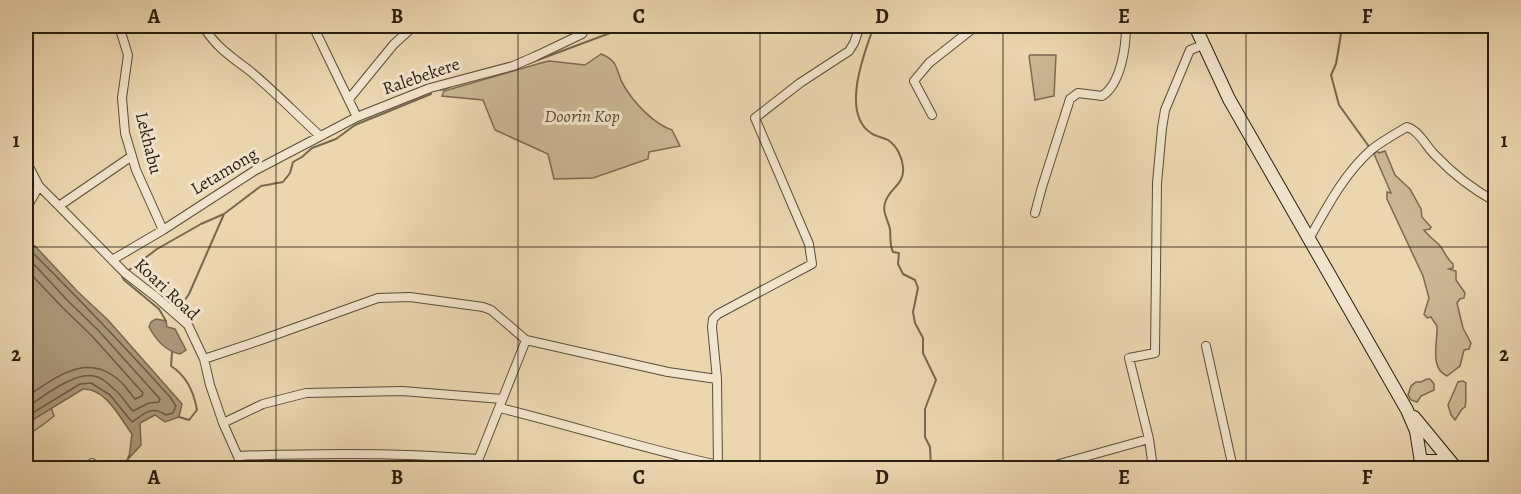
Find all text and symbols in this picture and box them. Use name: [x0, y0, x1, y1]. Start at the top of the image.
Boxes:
text: A: [147, 3, 161, 30]
text: B: [391, 3, 403, 30]
text: C: [633, 3, 645, 30]
text: D: [875, 3, 889, 30]
text: E: [1118, 3, 1130, 30]
text: F: [1362, 3, 1373, 30]
street label: Ralebekere: [379, 52, 463, 100]
park label: Doorin Kop: [544, 104, 620, 128]
street label: Lekhabu: [130, 110, 168, 177]
text: 1: [12, 127, 20, 154]
text: 1: [1500, 127, 1508, 154]
street label: Letamong: [186, 142, 262, 200]
street label: Koari Road: [129, 253, 205, 326]
text: 2: [11, 341, 21, 368]
text: 2: [1499, 341, 1509, 368]
text: A: [147, 464, 161, 491]
text: B: [391, 464, 403, 491]
text: C: [633, 464, 645, 491]
text: D: [875, 464, 889, 491]
text: E: [1118, 464, 1130, 491]
text: F: [1362, 464, 1373, 491]

